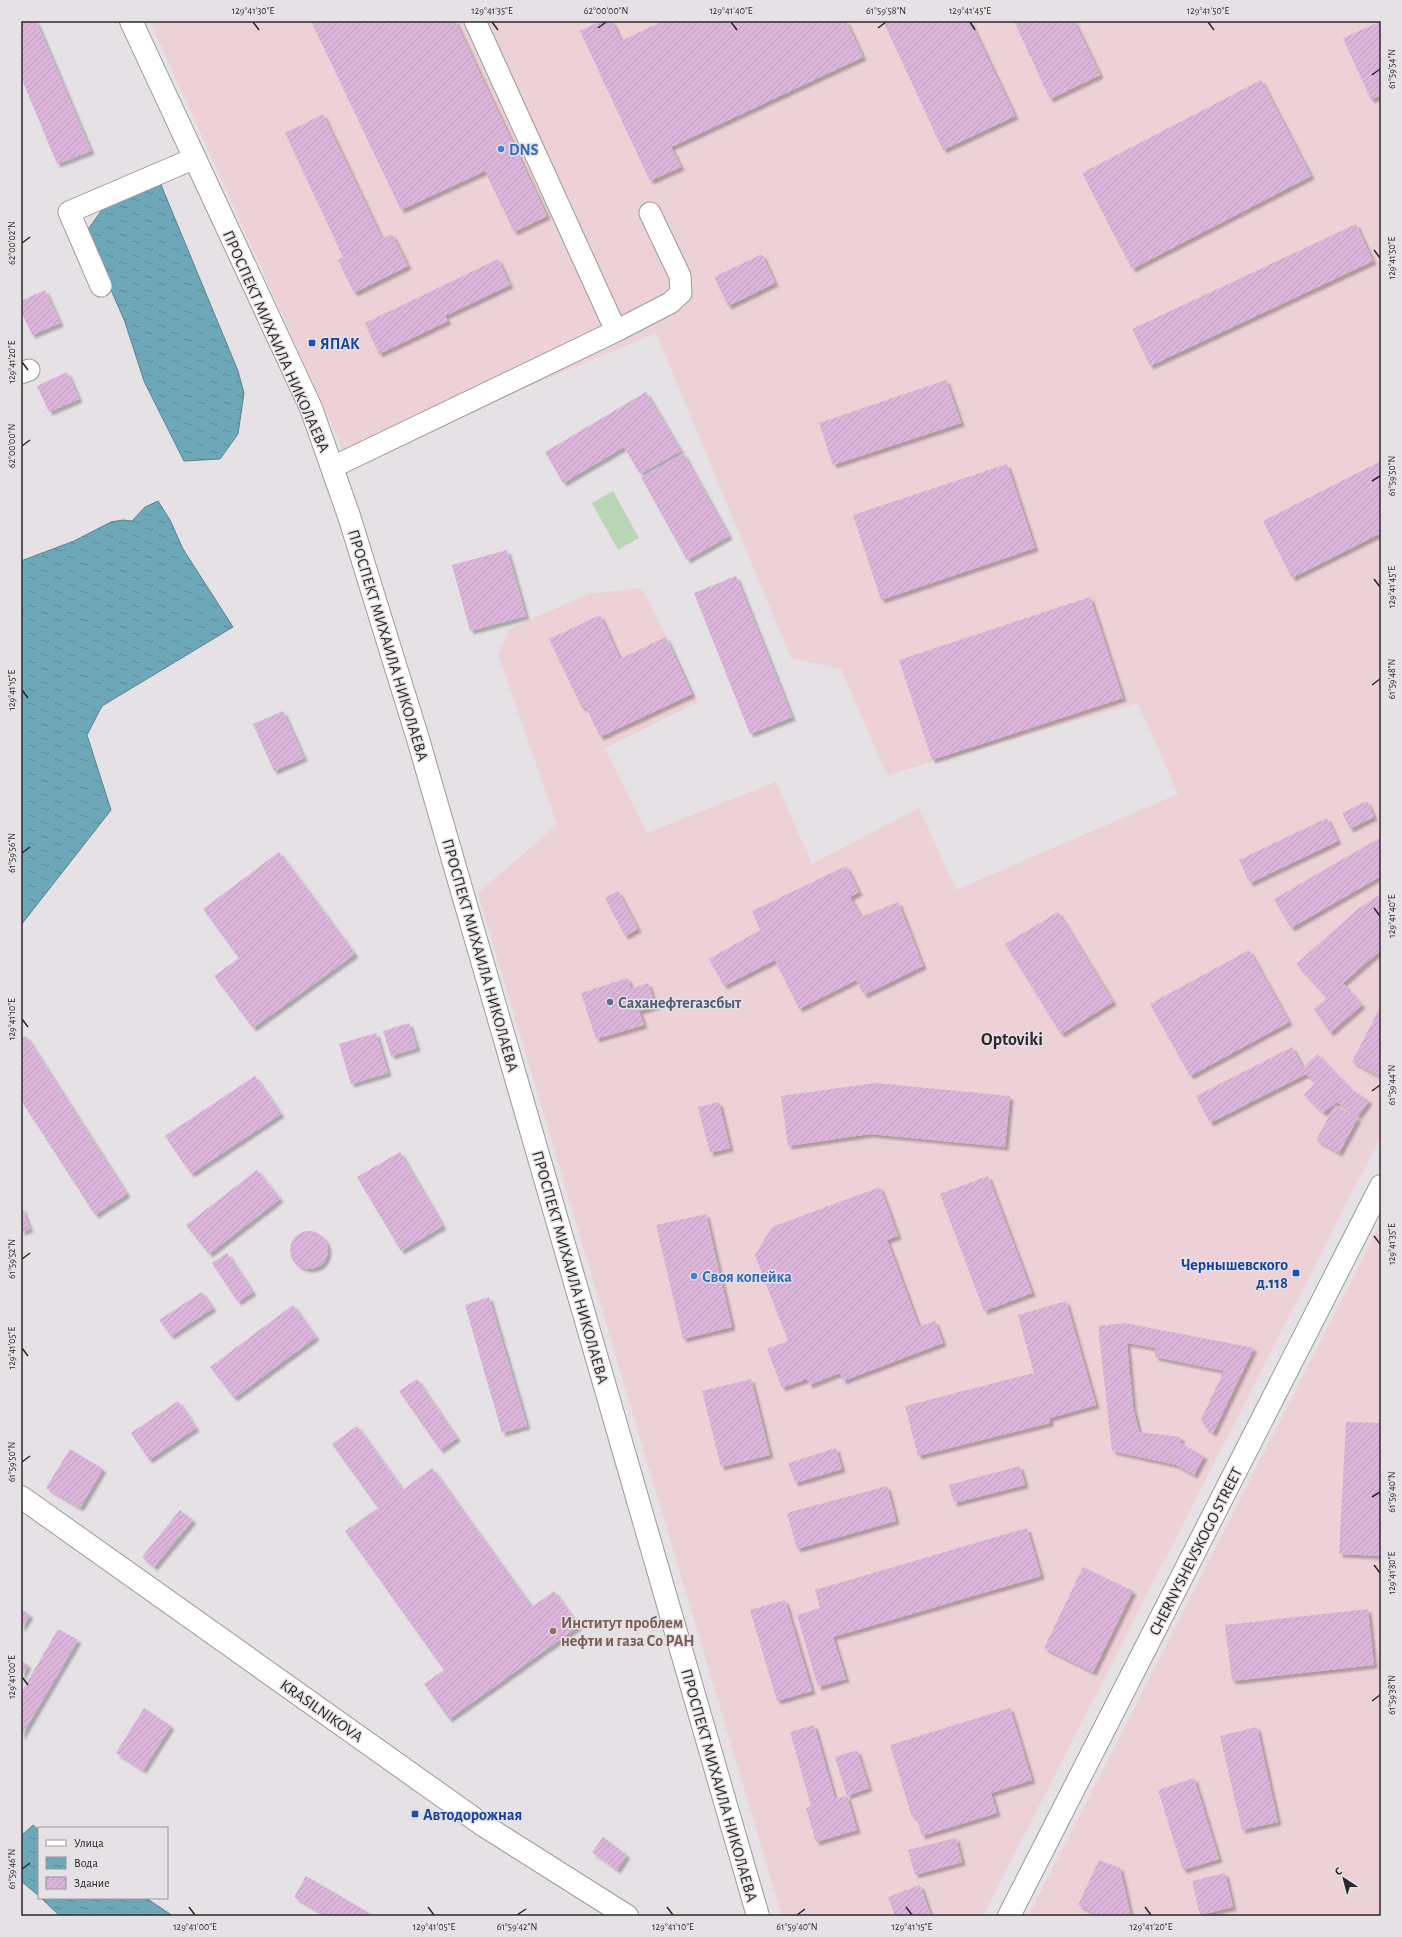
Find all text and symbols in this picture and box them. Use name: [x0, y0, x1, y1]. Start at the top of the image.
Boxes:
text: 129°41'30"E: [232, 6, 274, 16]
text: 129°41'35"E: [471, 6, 513, 16]
text: 62°00'00"N: [584, 6, 628, 16]
text: 129°41'40"E: [709, 6, 753, 16]
text: 61°59'58"N: [866, 6, 906, 16]
text: 129°41'45"E: [949, 6, 991, 16]
text: 129°41'50"E: [1187, 6, 1229, 16]
text: 61°59'54"N: [1387, 49, 1397, 89]
place label: DNS: [509, 142, 539, 158]
marker: DNS: [496, 144, 506, 154]
text: 62°00'02"N: [7, 221, 17, 265]
street label: ПРОСПЕКТ МИХАИЛА НИКОЛАЕВА: [220, 228, 333, 455]
text: 129°41'50"E: [1387, 237, 1397, 279]
place label: ЯПАК: [320, 336, 360, 352]
marker: ЯПАК: [307, 338, 317, 348]
text: 129°41'20"E: [7, 340, 17, 383]
text: 62°00'00"N: [7, 424, 17, 468]
text: 61°59'50"N: [1387, 456, 1397, 496]
street label: ПРОСПЕКТ МИХАИЛА НИКОЛАЕВА: [345, 528, 431, 764]
text: 129°41'45"E: [1387, 566, 1397, 608]
text: 61°59'48"N: [1387, 659, 1397, 699]
text: 129°41'15"E: [7, 669, 17, 710]
text: 61°59'56"N: [7, 833, 17, 873]
street label: ПРОСПЕКТ МИХАИЛА НИКОЛАЕВА: [439, 837, 521, 1074]
text: 129°41'40"E: [1387, 894, 1397, 938]
place label: Саханефтегазсбыт: [618, 995, 742, 1011]
marker: Саханефтегазсбыт: [605, 997, 615, 1007]
text: 129°41'10"E: [7, 998, 17, 1040]
district label: Optoviki: [981, 1031, 1043, 1049]
text: 61°59'44"N: [1387, 1065, 1397, 1105]
street label: ПРОСПЕКТ МИХАИЛА НИКОЛАЕВА: [529, 1149, 611, 1386]
text: 129°41'35"E: [1387, 1223, 1397, 1265]
text: 61°59'52"N: [7, 1239, 17, 1279]
place label: Чернышевского д.118: [1181, 1257, 1288, 1291]
marker: Чернышевского д.118: [1291, 1268, 1301, 1278]
place label: Своя копейка: [702, 1269, 792, 1285]
marker: Своя копейка: [689, 1271, 699, 1281]
text: 129°41'05"E: [7, 1327, 17, 1369]
text: 61°59'50"N: [7, 1442, 17, 1482]
street label: CHERNYSHEVSKOGO STREET: [1147, 1465, 1245, 1638]
text: 61°59'40"N: [1387, 1471, 1397, 1513]
text: 129°41'30"E: [1387, 1552, 1397, 1594]
place label: Институт проблем нефти и газа Со РАН: [561, 1615, 695, 1649]
marker: Институт проблем нефти и газа Со РАН: [548, 1626, 558, 1636]
text: 129°41'00"E: [7, 1655, 17, 1699]
street label: ПРОСПЕКТ МИХАИЛА НИКОЛАЕВА: [678, 1667, 760, 1904]
text: 61°59'38"N: [1387, 1675, 1397, 1715]
street label: KRASILNIKOVA: [277, 1676, 366, 1745]
place label: Автодорожная: [423, 1807, 522, 1823]
marker: Автодорожная: [410, 1809, 420, 1819]
legend: [38, 1827, 168, 1899]
text: Улица: [74, 1837, 104, 1849]
text: 61°59'46"N: [7, 1849, 17, 1889]
text: Вода: [74, 1857, 98, 1869]
north arrow: [1324, 1859, 1364, 1899]
text: С: [1333, 1865, 1344, 1878]
text: Здание: [74, 1877, 110, 1889]
text: 129°41'00"E: [173, 1922, 217, 1932]
text: 129°41'05"E: [413, 1922, 455, 1932]
text: 61°59'42"N: [497, 1922, 537, 1932]
text: 129°41'10"E: [652, 1922, 694, 1932]
text: 61°59'40"N: [776, 1922, 818, 1932]
text: 129°41'15"E: [892, 1922, 933, 1932]
text: 129°41'20"E: [1130, 1922, 1173, 1932]

